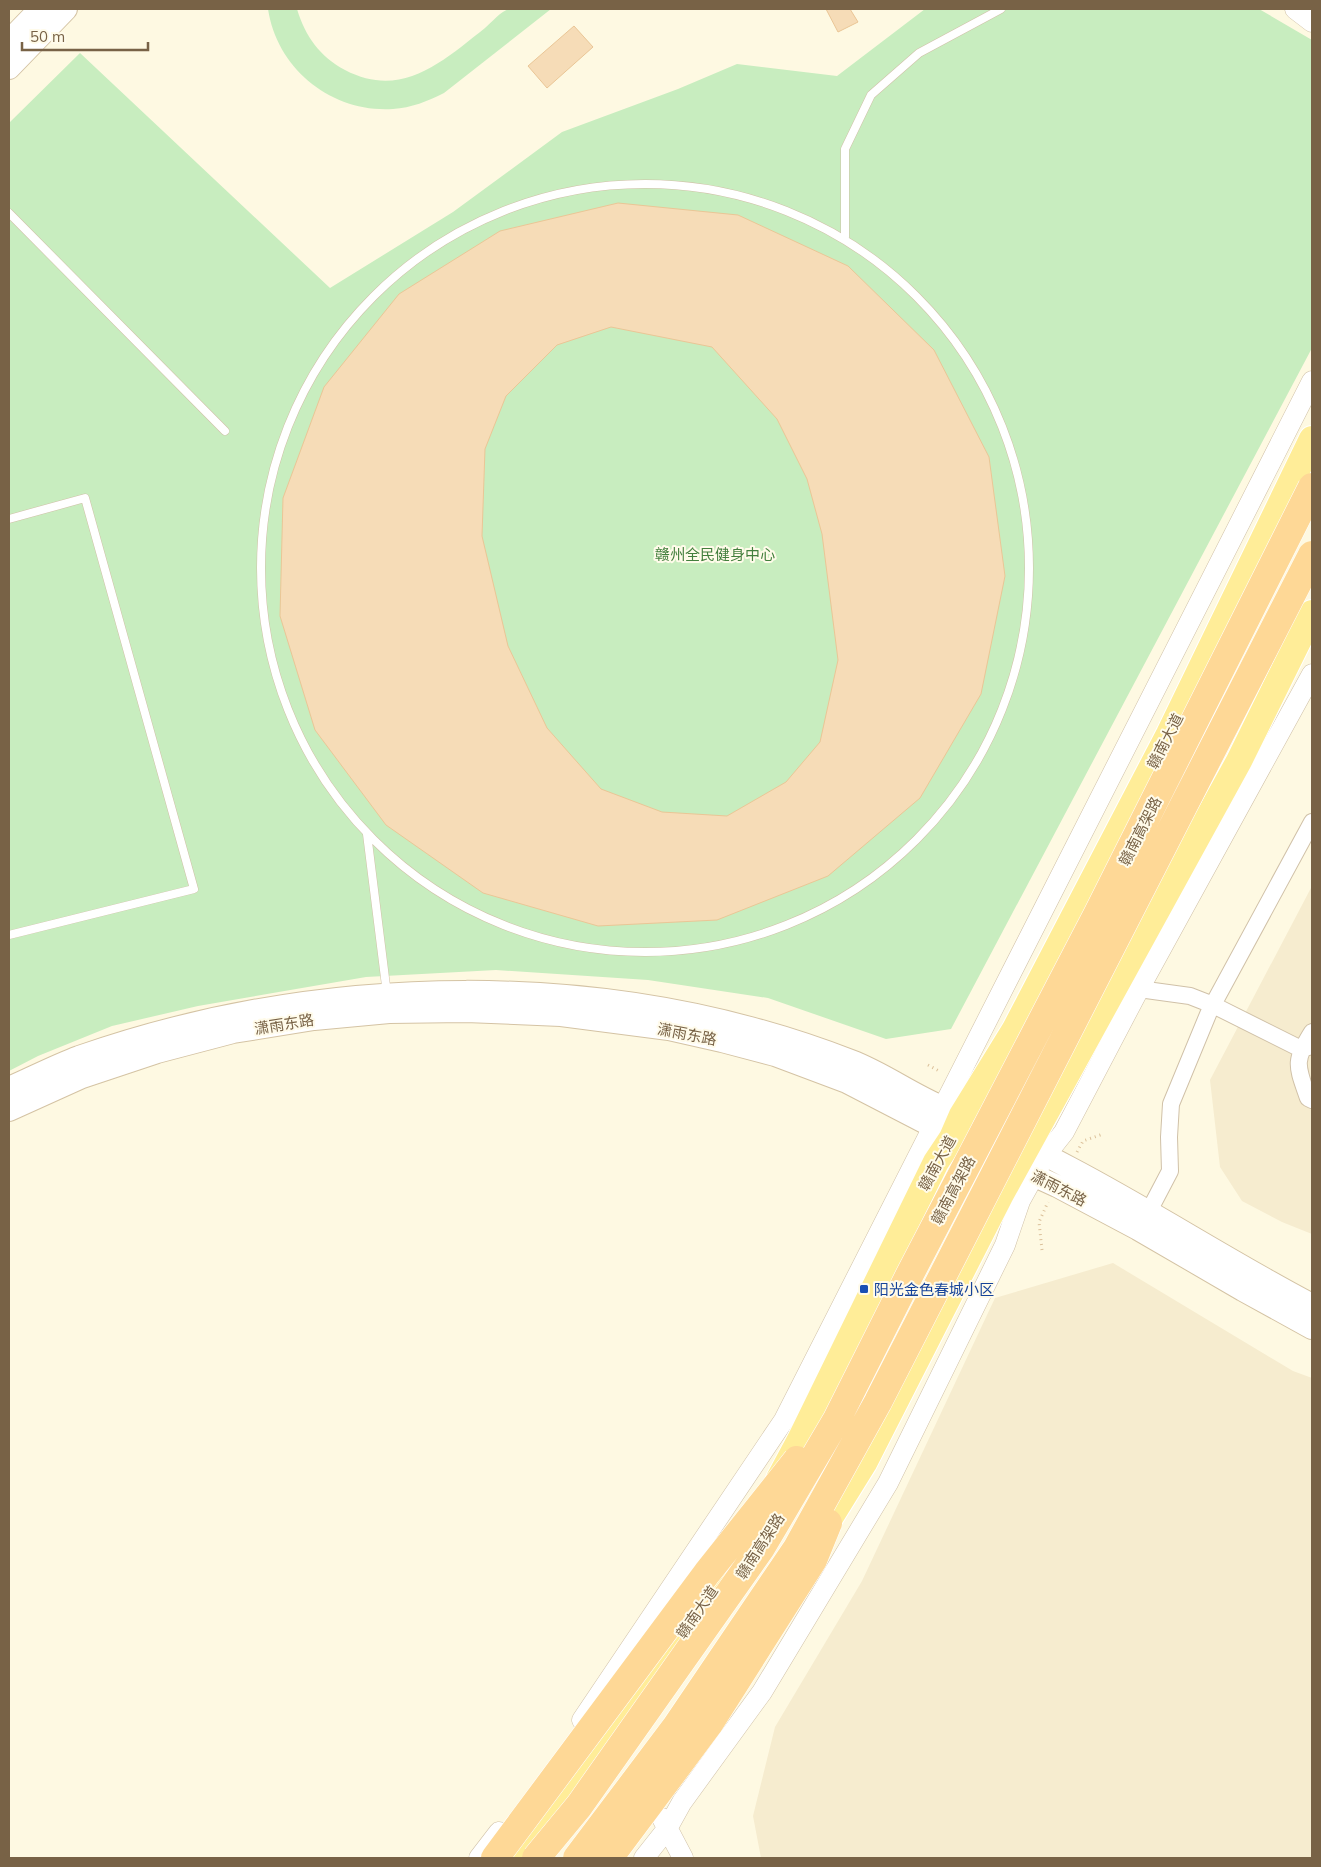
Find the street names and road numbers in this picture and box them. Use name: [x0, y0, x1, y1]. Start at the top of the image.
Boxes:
street label: 赣南大道: [1143, 710, 1187, 772]
street label: 赣南高架路: [1115, 793, 1165, 869]
street label: 潇雨东路: [253, 1010, 315, 1038]
street label: 潇雨东路: [656, 1019, 718, 1049]
street label: 赣南大道: [914, 1132, 960, 1194]
street label: 赣南高架路: [927, 1152, 979, 1228]
street label: 潇雨东路: [1028, 1166, 1090, 1210]
street label: 赣南高架路: [732, 1509, 788, 1583]
street label: 赣南大道: [672, 1582, 722, 1642]

